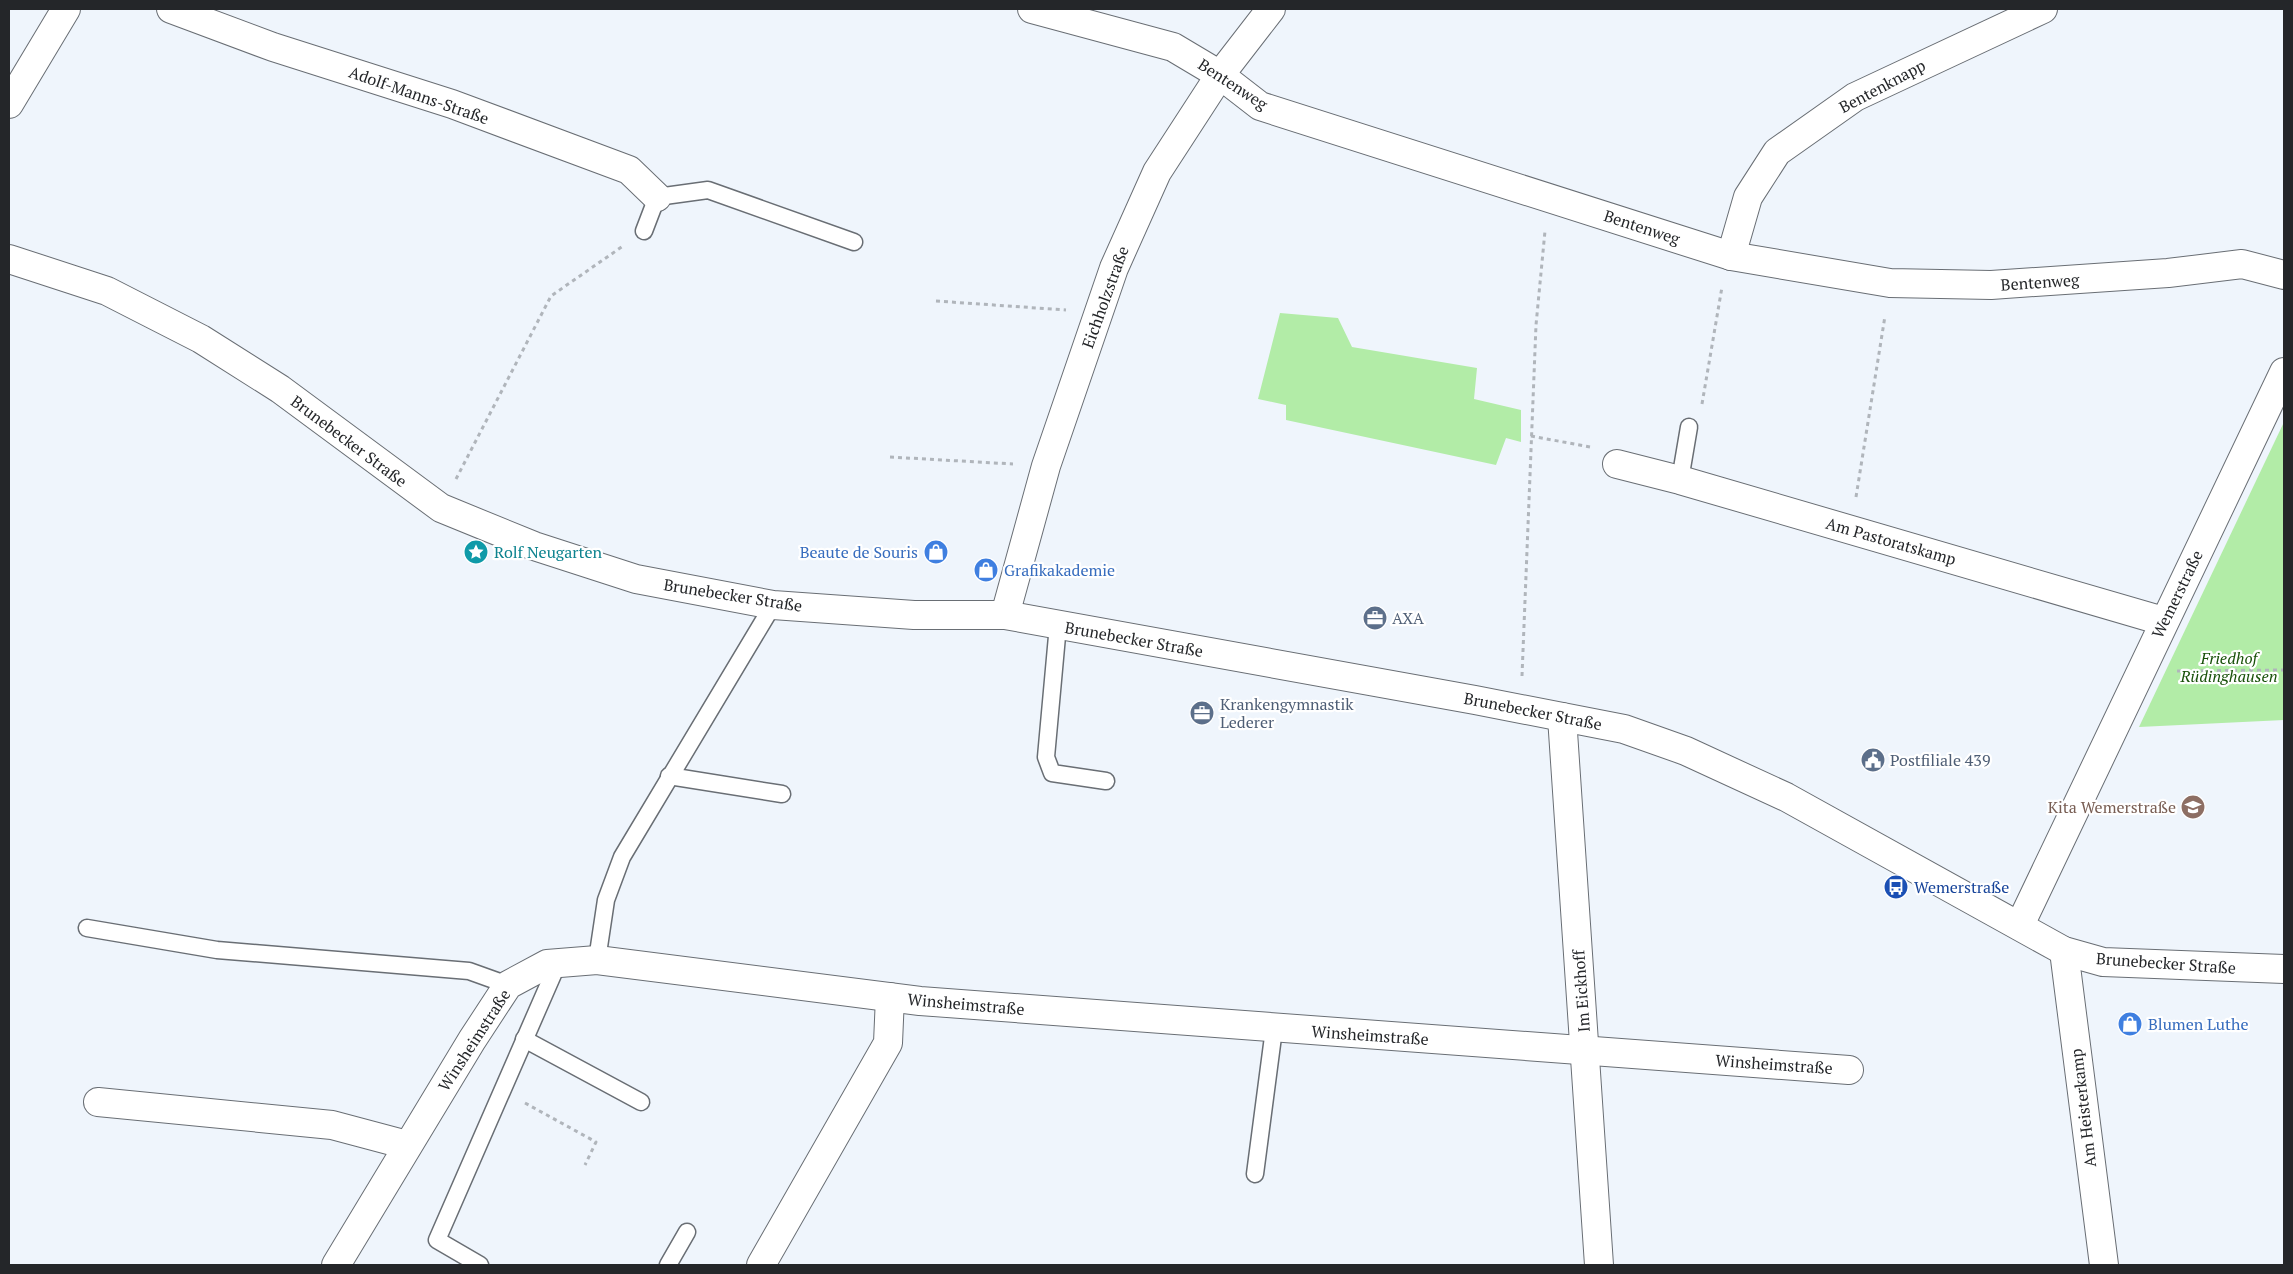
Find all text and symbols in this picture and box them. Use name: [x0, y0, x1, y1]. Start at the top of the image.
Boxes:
street label: Bentenweg: [1194, 53, 1273, 115]
street label: Bentenknapp: [1835, 54, 1929, 118]
street label: Adolf-Manns-Straße: [346, 61, 492, 129]
street label: Bentenweg: [1601, 204, 1683, 250]
street label: Eichholzstraße: [1076, 243, 1134, 351]
street label: Bentenweg: [2000, 268, 2081, 296]
street label: Brunebecker Straße: [286, 390, 412, 492]
street label: Am Pastoratskamp: [1823, 512, 1959, 570]
place icon: Rolf Neugarten: [463, 539, 489, 565]
shop icon: Beaute de Souris: [923, 539, 949, 565]
place label: Rolf Neugarten: [494, 541, 602, 563]
place label: Beaute de Souris: [800, 541, 918, 563]
street label: Wemerstraße: [2146, 546, 2208, 642]
shop icon: Grafikakademie: [973, 557, 999, 583]
place label: Grafikakademie: [1004, 559, 1115, 581]
street label: Brunebecker Straße: [662, 573, 804, 617]
office icon: AXA: [1362, 605, 1388, 631]
place label: AXA: [1392, 607, 1424, 629]
street label: Brunebecker Straße: [1063, 616, 1205, 662]
park label: Friedhof Rüdinghausen: [2179, 647, 2278, 687]
street label: Brunebecker Straße: [1462, 687, 1604, 735]
place label: Krankengymnastik Lederer: [1220, 693, 1354, 733]
office icon: Krankengymnastik Lederer: [1189, 700, 1215, 726]
public building icon: Postfiliale 439: [1860, 747, 1886, 773]
place label: Postfiliale 439: [1890, 749, 1990, 771]
school or university icon: Kita Wemerstraße: [2180, 794, 2206, 820]
place label: Kita Wemerstraße: [2048, 796, 2176, 818]
bus stop icon: Wemerstraße: [1883, 874, 1909, 900]
place label: Wemerstraße: [1914, 876, 2009, 898]
street label: Brunebecker Straße: [2095, 947, 2237, 979]
street label: Im Eickhoff: [1567, 948, 1595, 1033]
street label: Winsheimstraße: [433, 985, 515, 1095]
street label: Winsheimstraße: [906, 988, 1026, 1020]
shop icon: Blumen Luthe: [2117, 1011, 2143, 1037]
place label: Blumen Luthe: [2148, 1013, 2248, 1035]
street label: Winsheimstraße: [1311, 1020, 1429, 1050]
street label: Am Heisterkamp: [2065, 1047, 2101, 1169]
street label: Winsheimstraße: [1715, 1049, 1833, 1079]

